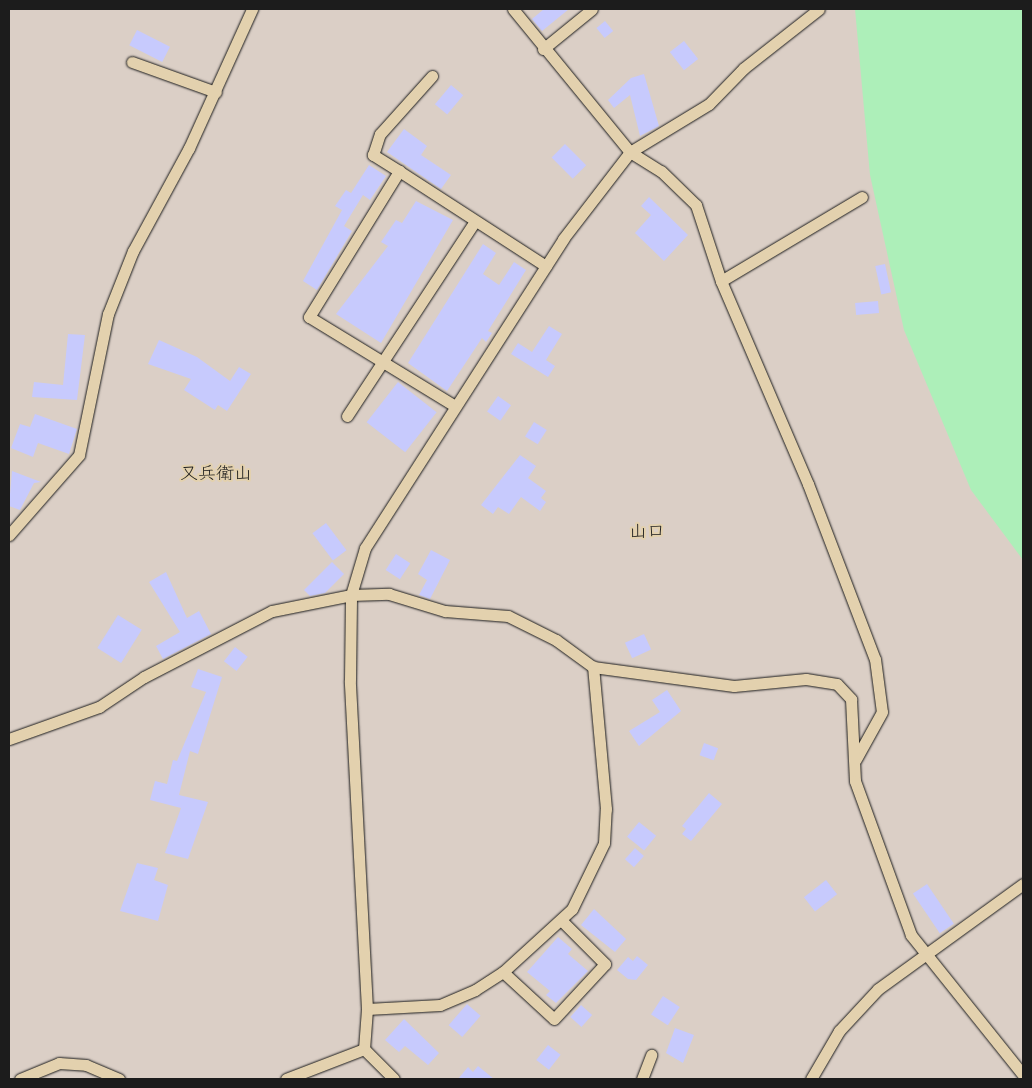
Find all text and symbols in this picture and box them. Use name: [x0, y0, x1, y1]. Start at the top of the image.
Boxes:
district label: 又兵衛山: [180, 462, 252, 484]
district label: 山口: [629, 520, 665, 542]

